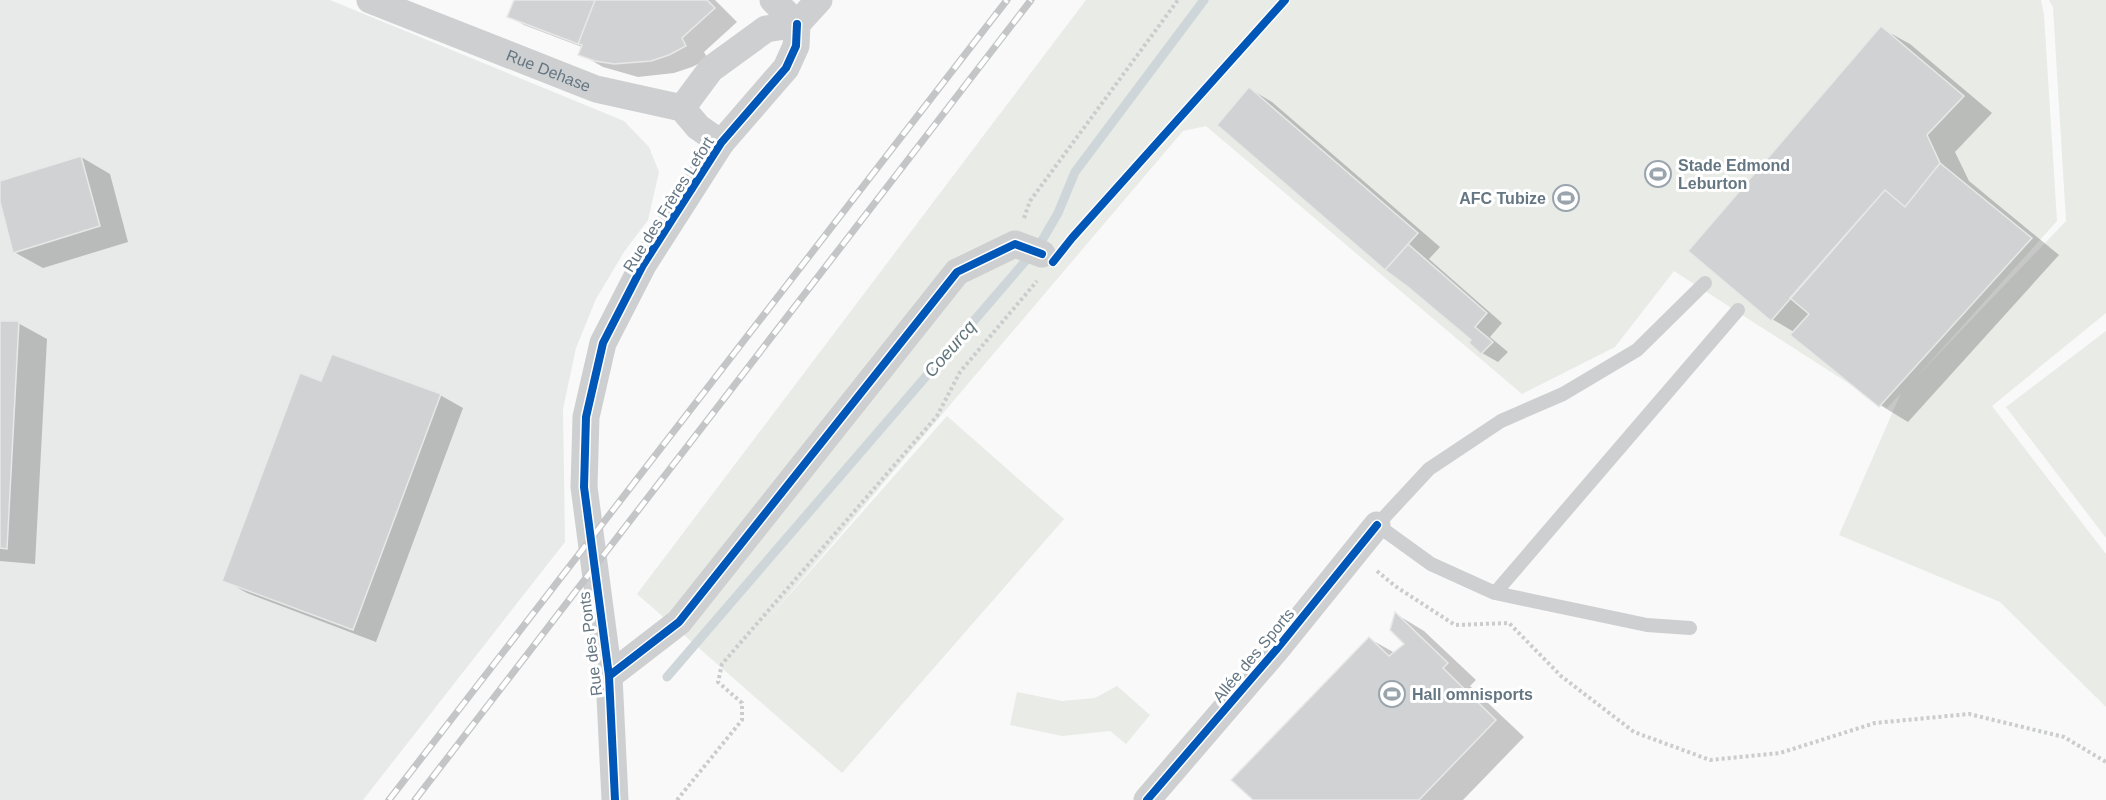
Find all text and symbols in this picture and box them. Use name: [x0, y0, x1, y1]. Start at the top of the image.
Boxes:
street label: Rue Dehase: [504, 47, 593, 95]
street label: Rue des Frères Lefort: [620, 133, 717, 275]
place label: Stade Edmond Leburton: [1678, 157, 1790, 192]
sports icon: Stade Edmond Leburton: [1643, 159, 1673, 189]
sports icon: AFC Tubize: [1551, 183, 1581, 213]
place label: AFC Tubize: [1459, 190, 1546, 207]
water label: Coeurcq: [920, 317, 980, 381]
street label: Rue des Ponts: [576, 591, 605, 697]
street label: Allée des Sports: [1209, 605, 1297, 705]
sports icon: Hall omnisports: [1377, 679, 1407, 709]
place label: Hall omnisports: [1412, 686, 1533, 703]

